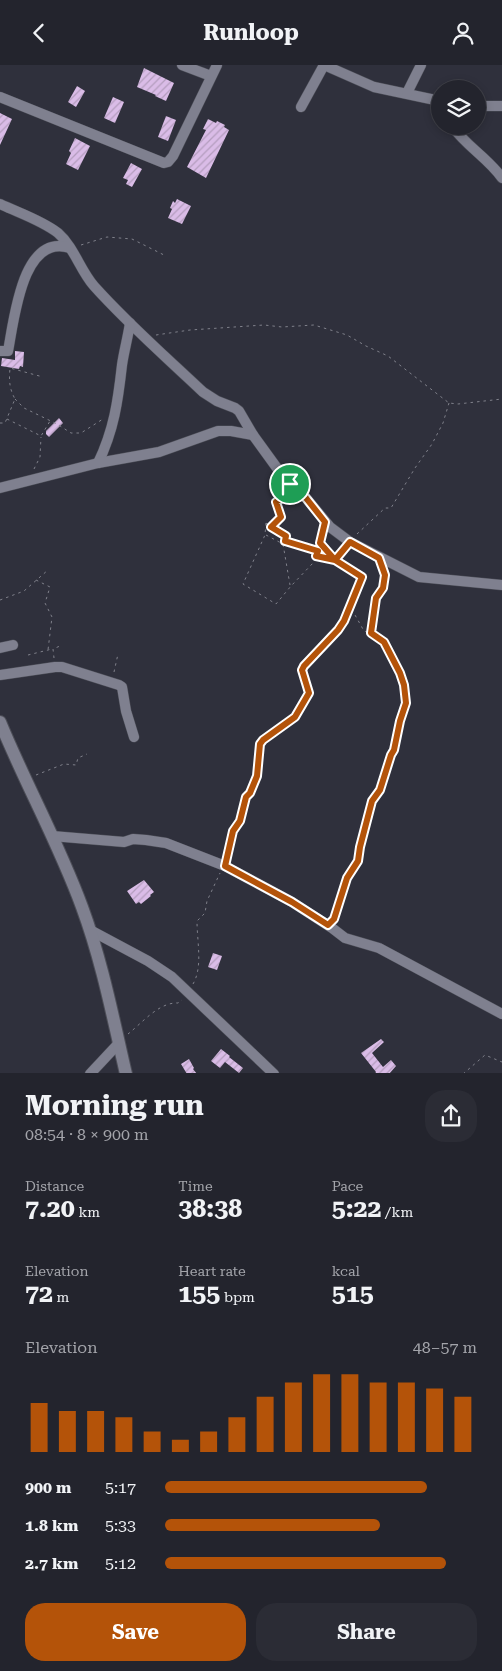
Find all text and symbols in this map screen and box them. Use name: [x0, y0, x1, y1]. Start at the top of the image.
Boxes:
icon: back: [25, 19, 53, 47]
icon: person: [449, 19, 477, 47]
text: Runloop: [203, 20, 299, 45]
map controls: [431, 80, 486, 135]
button: layers: [431, 80, 486, 135]
pin: [269, 463, 311, 505]
icon: arrive: [276, 470, 304, 498]
text: Morning run: [25, 1089, 204, 1122]
button: share: [425, 1090, 477, 1142]
text: 08:54 · 8 × 900 m: [25, 1125, 149, 1144]
text: Distance: [25, 1178, 84, 1194]
text: Time: [178, 1178, 213, 1194]
text: Pace: [332, 1178, 363, 1194]
text: 7.20: [25, 1194, 75, 1223]
text: 38:38: [178, 1194, 242, 1223]
text: 5:22: [332, 1194, 381, 1223]
text: km: [75, 1204, 100, 1220]
text: /km: [381, 1204, 413, 1220]
text: Elevation: [25, 1263, 88, 1279]
text: Heart rate: [178, 1263, 246, 1279]
text: kcal: [332, 1263, 360, 1279]
text: 72: [25, 1279, 53, 1308]
text: 155: [178, 1279, 220, 1308]
text: 515: [332, 1279, 374, 1308]
text: m: [53, 1289, 69, 1305]
text: bpm: [220, 1289, 255, 1305]
text: Elevation: [25, 1338, 98, 1357]
text: 48–57 m: [413, 1338, 477, 1357]
text: 900 m: [25, 1478, 71, 1497]
text: 5:17: [105, 1478, 136, 1497]
text: 1.8 km: [25, 1516, 78, 1535]
text: 5:33: [105, 1516, 136, 1535]
text: 2.7 km: [25, 1554, 78, 1573]
text: 5:12: [105, 1554, 136, 1573]
button: Save: [25, 1603, 246, 1661]
button: Share: [256, 1603, 477, 1661]

